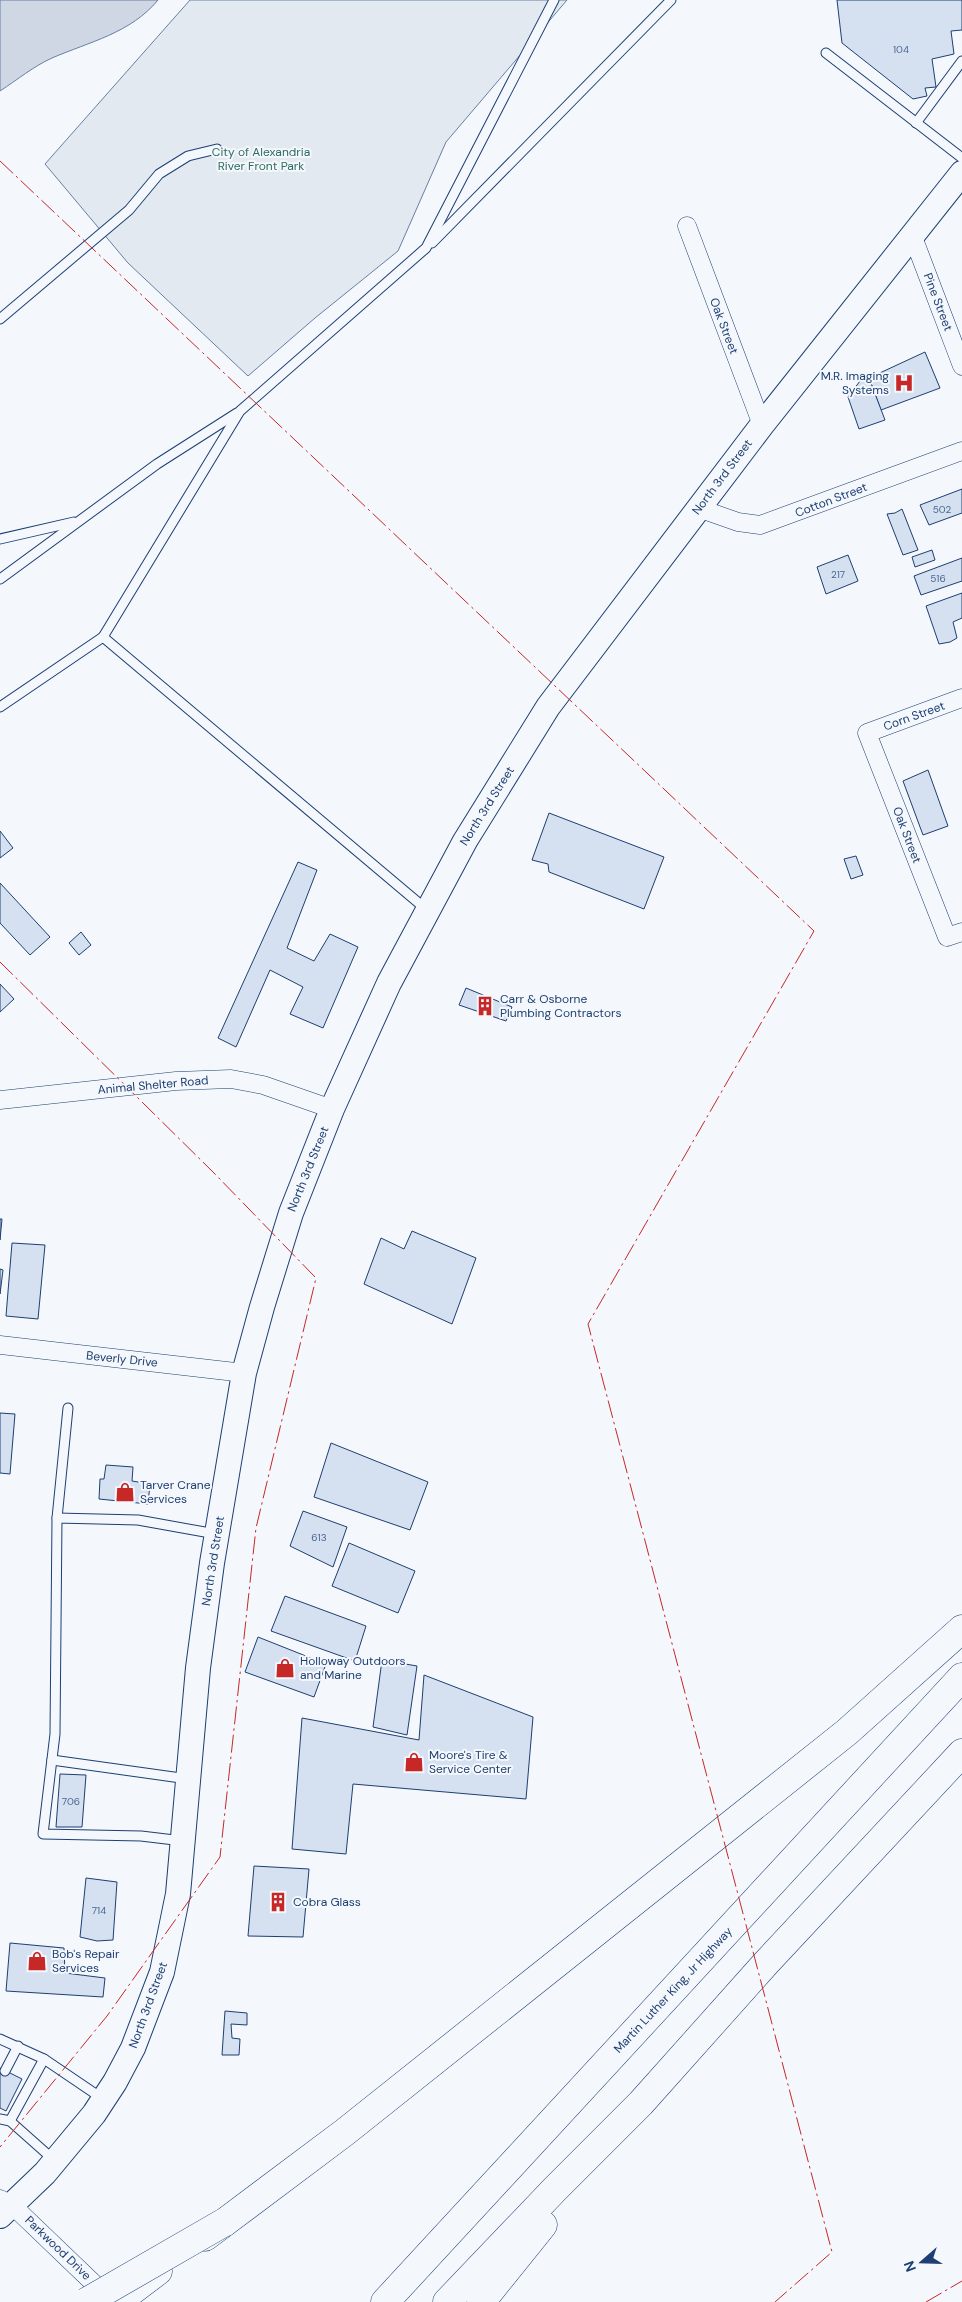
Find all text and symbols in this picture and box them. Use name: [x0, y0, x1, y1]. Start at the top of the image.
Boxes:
house number: 104: [893, 43, 909, 56]
park label: City of Alexandria River Front Park: [212, 144, 310, 174]
street label: Pine Street: [920, 271, 956, 333]
street label: Oak Street: [706, 296, 742, 357]
place label: M.R. Imaging Systems: [821, 368, 889, 398]
hospital icon: M.R. Imaging Systems: [893, 372, 915, 394]
street label: North 3rd Street: [688, 436, 756, 518]
street label: Cotton Street: [793, 479, 870, 521]
house number: 502: [933, 503, 952, 516]
house number: 217: [831, 568, 845, 581]
house number: 516: [930, 572, 946, 585]
street label: Corn Street: [881, 697, 947, 735]
street label: North 3rd Street: [456, 763, 518, 849]
street label: Oak Street: [889, 805, 925, 866]
place label: Carr & Osborne Plumbing Contractors: [500, 991, 621, 1021]
building icon: Carr & Osborne Plumbing Contractors: [474, 995, 496, 1017]
street label: Animal Shelter Road: [97, 1072, 209, 1098]
street label: North 3rd Street: [284, 1124, 333, 1214]
street label: Beverly Drive: [85, 1347, 159, 1371]
place label: Tarver Crane Services: [140, 1477, 211, 1507]
shop icon: Tarver Crane Services: [114, 1481, 136, 1503]
street label: North 3rd Street: [198, 1515, 228, 1607]
house number: 613: [311, 1531, 327, 1544]
place label: Holloway Outdoors and Marine: [300, 1653, 406, 1683]
shop icon: Holloway Outdoors and Marine: [274, 1657, 296, 1679]
place label: Moore's Tire & Service Center: [429, 1747, 512, 1777]
shop icon: Moore's Tire & Service Center: [403, 1751, 425, 1773]
house number: 706: [62, 1795, 80, 1808]
building icon: Cobra Glass: [267, 1891, 289, 1913]
place label: Cobra Glass: [293, 1894, 361, 1910]
house number: 714: [92, 1904, 106, 1917]
street label: Martin Luther King, Jr Highway: [610, 1923, 736, 2057]
place label: Bob's Repair Services: [52, 1946, 120, 1976]
shop icon: Bob's Repair Services: [26, 1950, 48, 1972]
street label: North 3rd Street: [125, 1959, 171, 2050]
street label: Parkwood Drive: [22, 2212, 95, 2284]
north arrow: [897, 2237, 947, 2287]
text: N: [900, 2259, 920, 2274]

